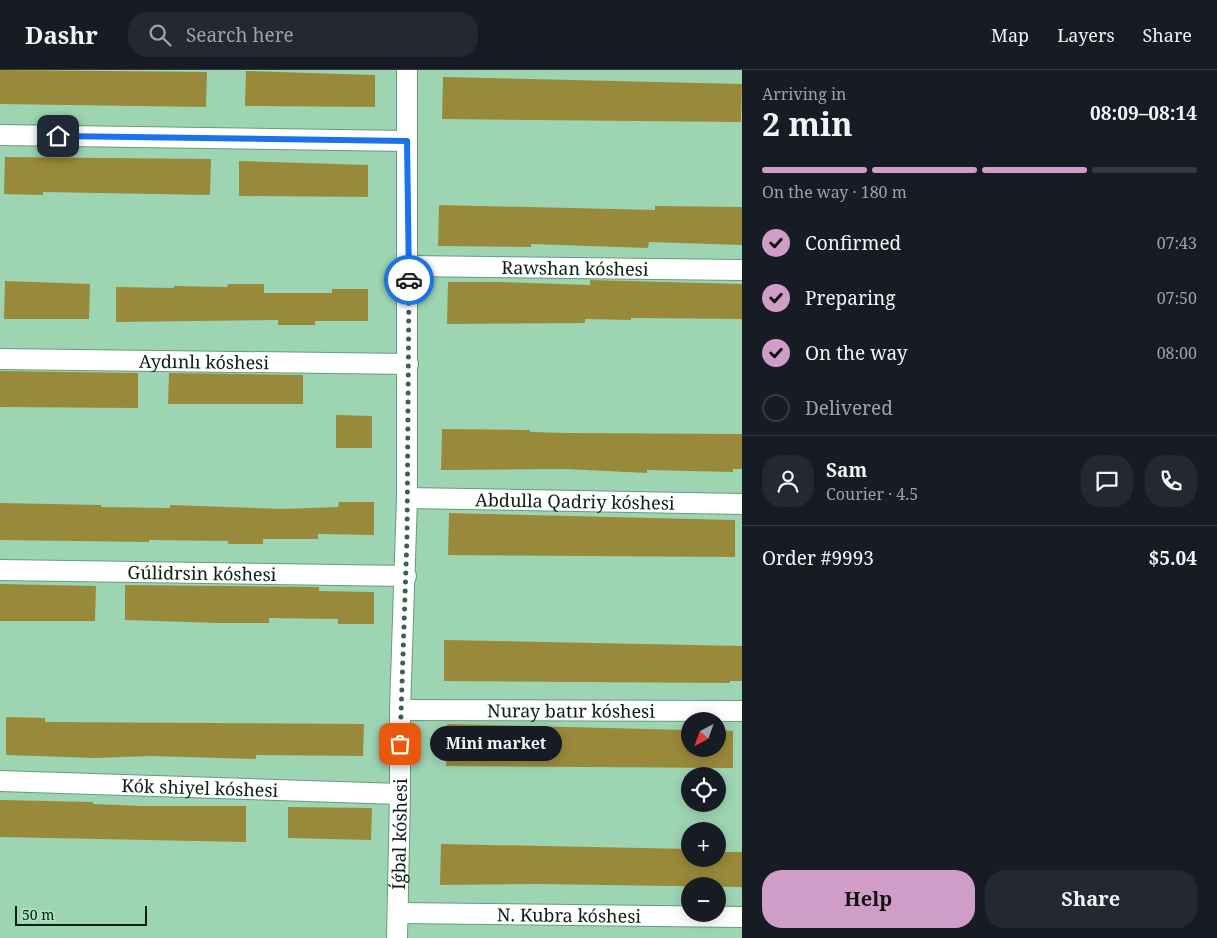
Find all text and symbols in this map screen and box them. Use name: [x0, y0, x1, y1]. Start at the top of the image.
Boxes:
search box: [128, 12, 478, 57]
text: Dashr: [25, 18, 98, 51]
icon: search: [146, 21, 174, 49]
text: Search here: [186, 22, 294, 48]
text: Map: [991, 23, 1029, 47]
text: Layers: [1057, 23, 1115, 47]
text: Share: [1143, 23, 1192, 47]
text: Arriving in: [762, 83, 846, 105]
text: 08:09–08:14: [1090, 100, 1197, 126]
text: 2 min: [762, 102, 853, 145]
pin: [37, 115, 79, 157]
icon: home: [44, 122, 72, 150]
text: On the way · 180 m: [762, 181, 907, 203]
icon: check: [762, 229, 790, 257]
text: Confirmed: [805, 230, 901, 256]
text: 07:43: [1157, 232, 1197, 254]
courier: [384, 255, 434, 305]
street label: Rawshan kóshesi: [501, 255, 649, 281]
icon: car: [395, 266, 423, 294]
icon: check: [762, 284, 790, 312]
text: Preparing: [805, 285, 895, 311]
text: 07:50: [1157, 287, 1197, 309]
icon: check: [762, 339, 790, 367]
text: On the way: [805, 340, 908, 366]
text: 08:00: [1157, 342, 1197, 364]
street label: Aydınlı kóshesi: [139, 349, 269, 374]
text: Delivered: [805, 395, 893, 421]
button: person: [762, 455, 814, 507]
button: chat: [1081, 455, 1133, 507]
button: phone: [1145, 455, 1197, 507]
text: Sam: [826, 457, 867, 483]
text: Courier · 4.5: [826, 483, 918, 505]
street label: Abdulla Qadriy kóshesi: [475, 487, 675, 515]
text: Order #9993: [762, 545, 874, 571]
text: $5.04: [1148, 545, 1197, 571]
street label: Gúlidrsin kóshesi: [127, 560, 277, 586]
street label: Nuray batır kóshesi: [487, 698, 655, 723]
north arrow: [681, 712, 726, 758]
map controls: [681, 712, 726, 922]
pin: [379, 723, 421, 765]
callout: Mini market: [430, 726, 562, 762]
icon: bag: [386, 730, 414, 758]
text: Mini market: [446, 732, 546, 754]
button: locate: [681, 767, 726, 812]
street label: Kók shiyel kóshesi: [121, 773, 279, 802]
street label: Íǵbal kóshesi: [386, 778, 412, 890]
button: +: [681, 822, 726, 867]
button: Help: [762, 870, 975, 928]
button: Share: [985, 870, 1197, 928]
button: −: [681, 877, 726, 922]
street label: N. Kubra kóshesi: [497, 902, 641, 928]
scale bar: [15, 903, 148, 926]
text: 50 m: [22, 905, 55, 924]

